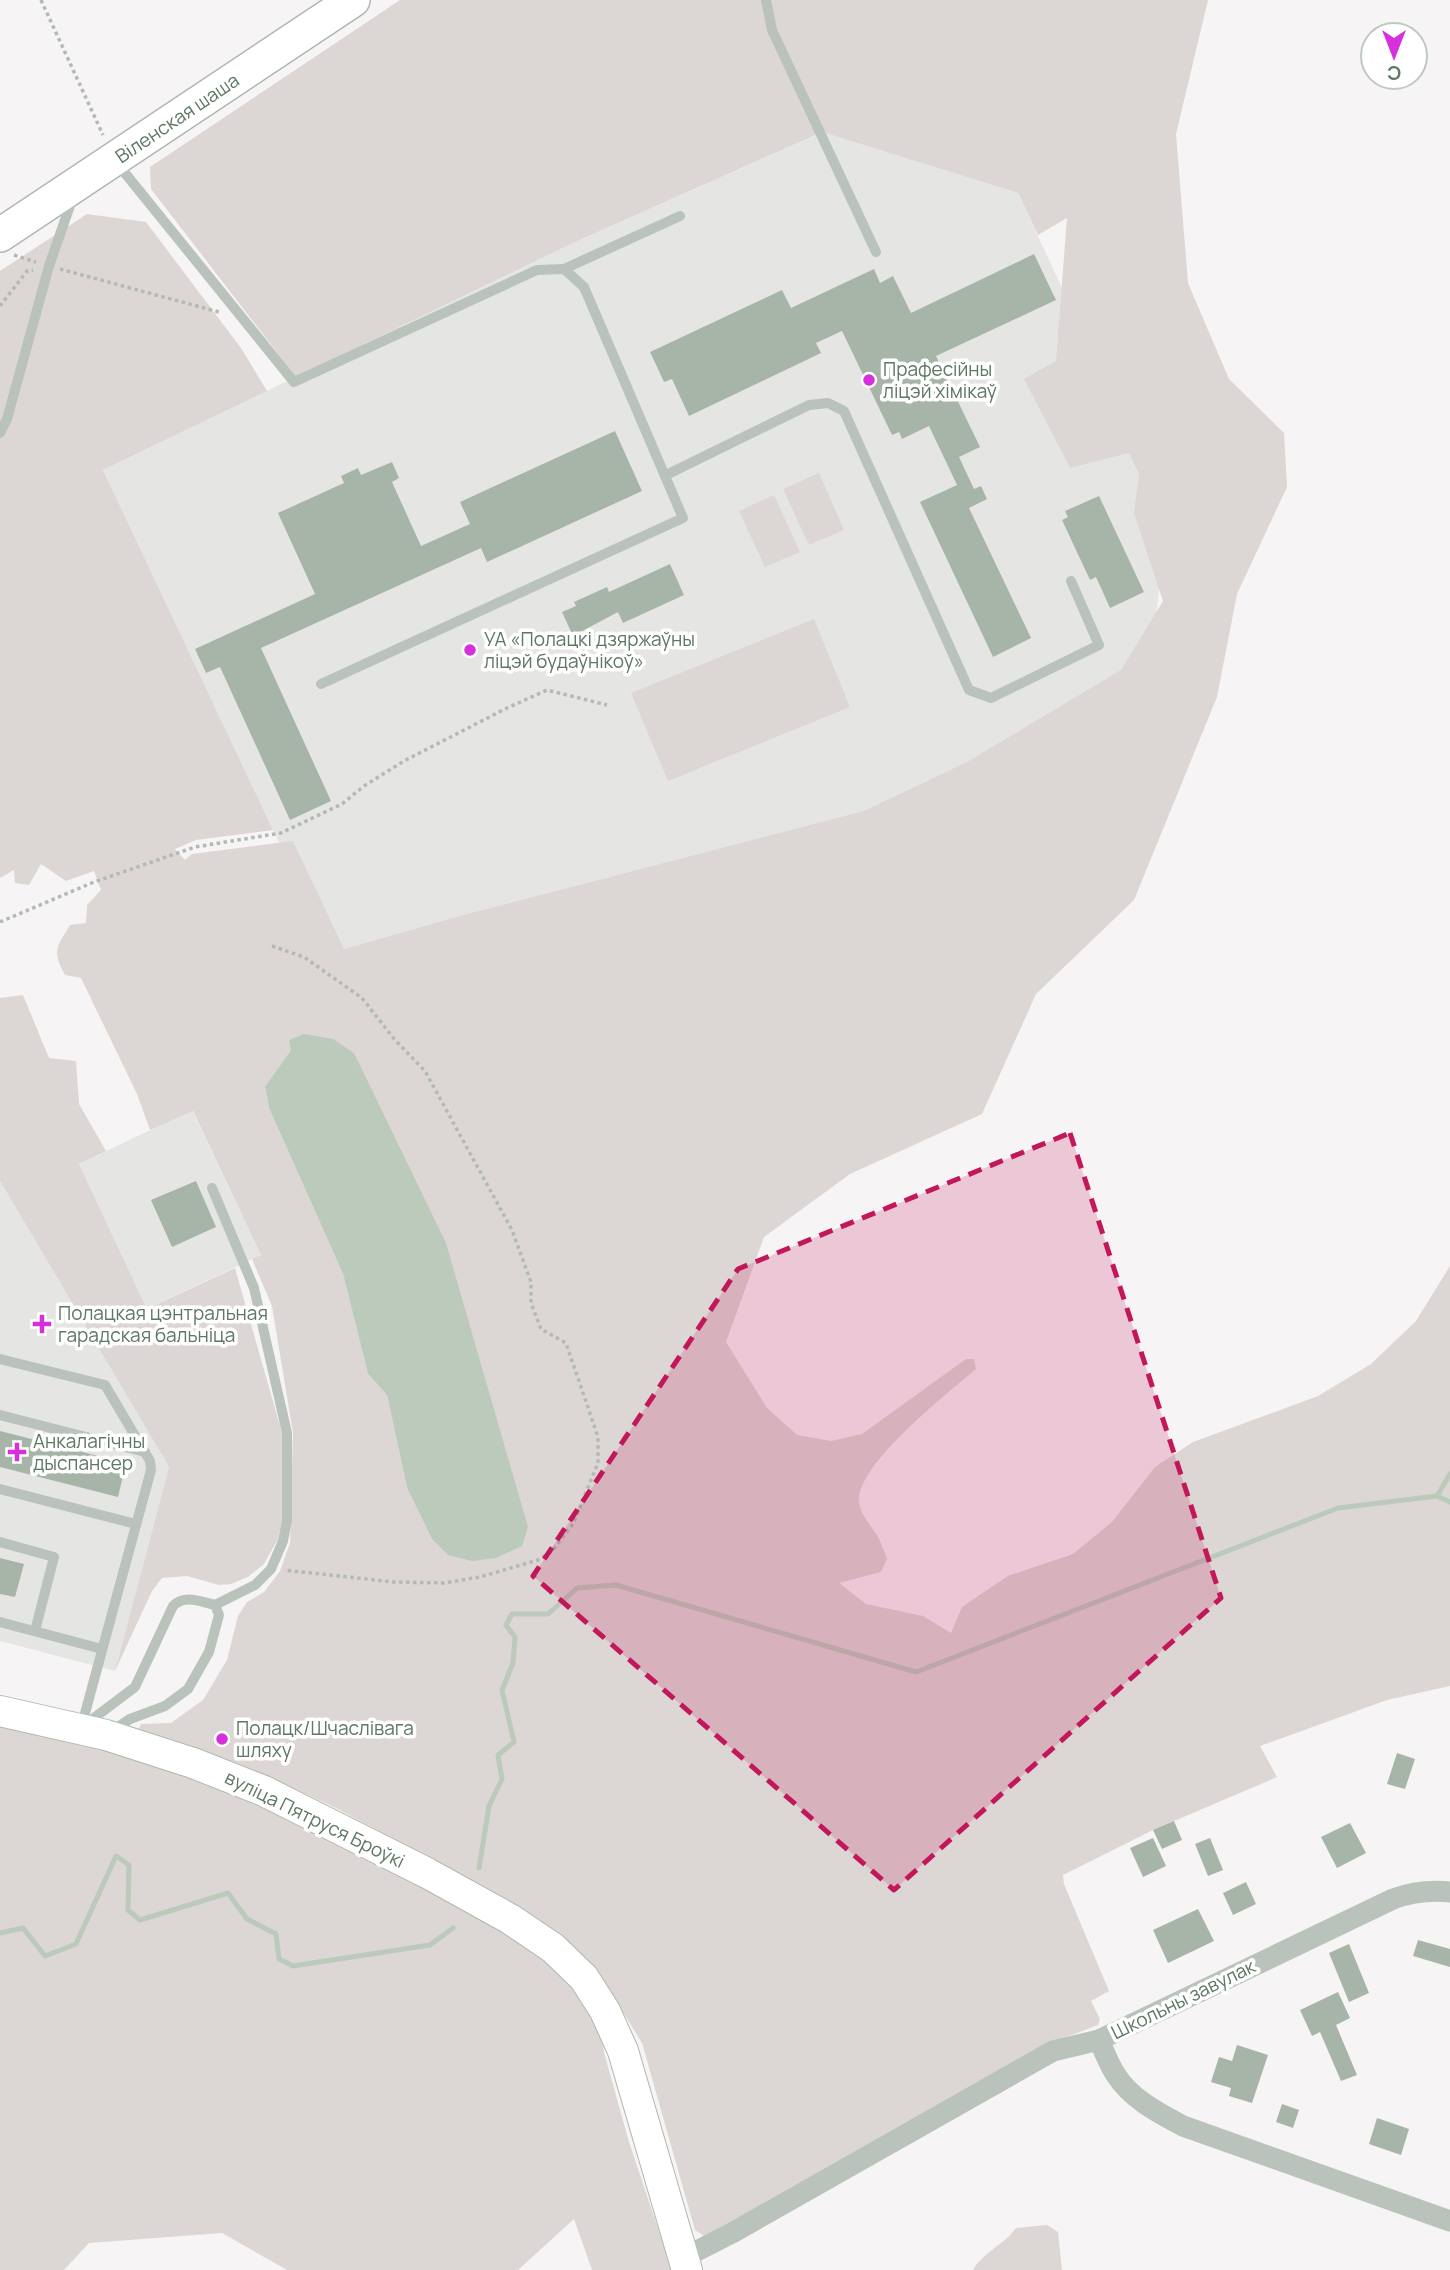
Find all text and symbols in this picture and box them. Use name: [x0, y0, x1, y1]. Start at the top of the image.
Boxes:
north arrow: [1359, 21, 1429, 91]
text: С: [1387, 60, 1401, 86]
street label: Віленская шаша: [110, 67, 244, 169]
place label: Прафесійны ліцэй хімікаў: [883, 356, 997, 404]
marker: Прафесійны ліцэй хімікаў: [861, 372, 877, 388]
place label: УА «Полацкі дзяржаўны ліцэй будаўнікоў»: [484, 626, 695, 674]
marker: УА «Полацкі дзяржаўны ліцэй будаўнікоў»: [462, 642, 478, 658]
place label: Полацкая цэнтральная гарадская бальніца: [58, 1300, 268, 1348]
marker: Полацкая цэнтральная гарадская бальніца: [32, 1314, 52, 1334]
place label: Анкалагічны дыспансер: [33, 1428, 145, 1476]
marker: Анкалагічны дыспансер: [7, 1442, 27, 1462]
place label: Полацк/Шчаслівага шляху: [236, 1715, 414, 1763]
marker: Полацк/Шчаслівага шляху: [214, 1731, 230, 1747]
street label: вуліца Пятруся Броўкі: [221, 1764, 409, 1874]
street label: Школьны завулак: [1107, 1953, 1260, 2045]

